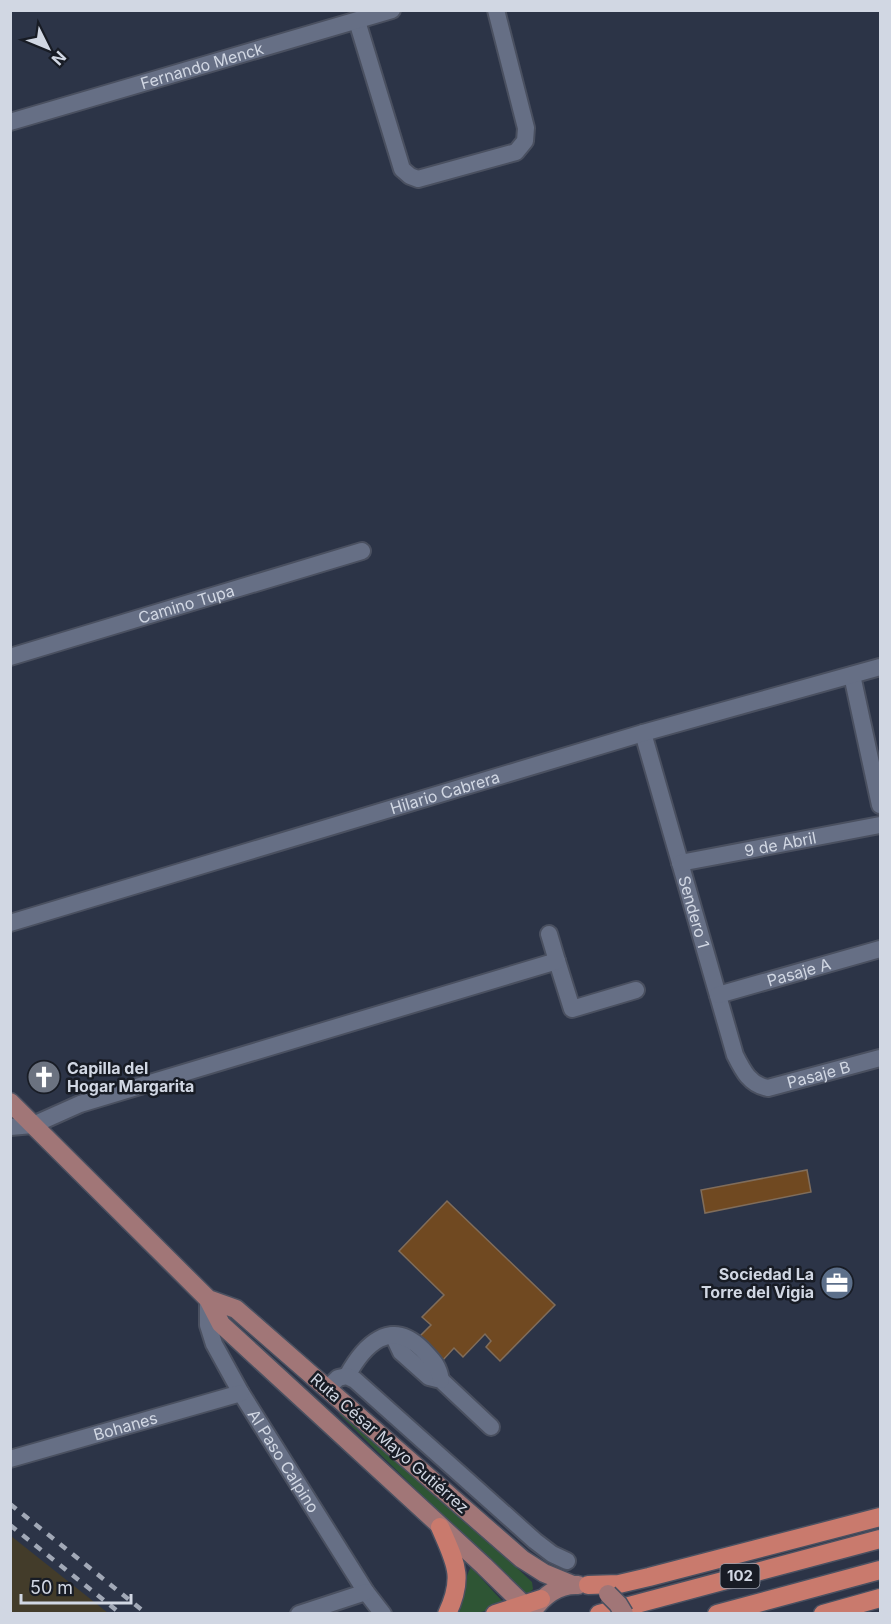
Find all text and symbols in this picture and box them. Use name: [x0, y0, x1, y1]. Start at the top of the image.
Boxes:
north arrow: [18, 18, 78, 78]
street label: Fernando Menck: [138, 38, 266, 93]
text: N: [47, 47, 70, 70]
street label: Camino Tupa: [136, 580, 237, 628]
street label: Hilario Cabrera: [388, 767, 502, 818]
street label: 9 de Abril: [743, 827, 818, 861]
street label: Sendero 1: [674, 873, 714, 950]
street label: Pasaje A: [765, 954, 833, 991]
street label: Pasaje B: [785, 1056, 852, 1092]
place label: Capilla del Hogar Margarita: [67, 1058, 194, 1096]
church icon: Capilla del Hogar Margarita: [26, 1059, 62, 1095]
place label: Sociedad La Torre del Vigia: [701, 1264, 814, 1302]
office icon: Sociedad La Torre del Vigia: [819, 1265, 855, 1301]
street label: Ruta César Mayo Gutiérrez: [307, 1369, 473, 1517]
street label: Al Paso Calpino: [244, 1405, 324, 1516]
street label: Bohanes: [91, 1407, 160, 1445]
road number: 102: [720, 1564, 760, 1588]
scale bar: [21, 1567, 130, 1605]
text: 50 m: [30, 1577, 73, 1598]

